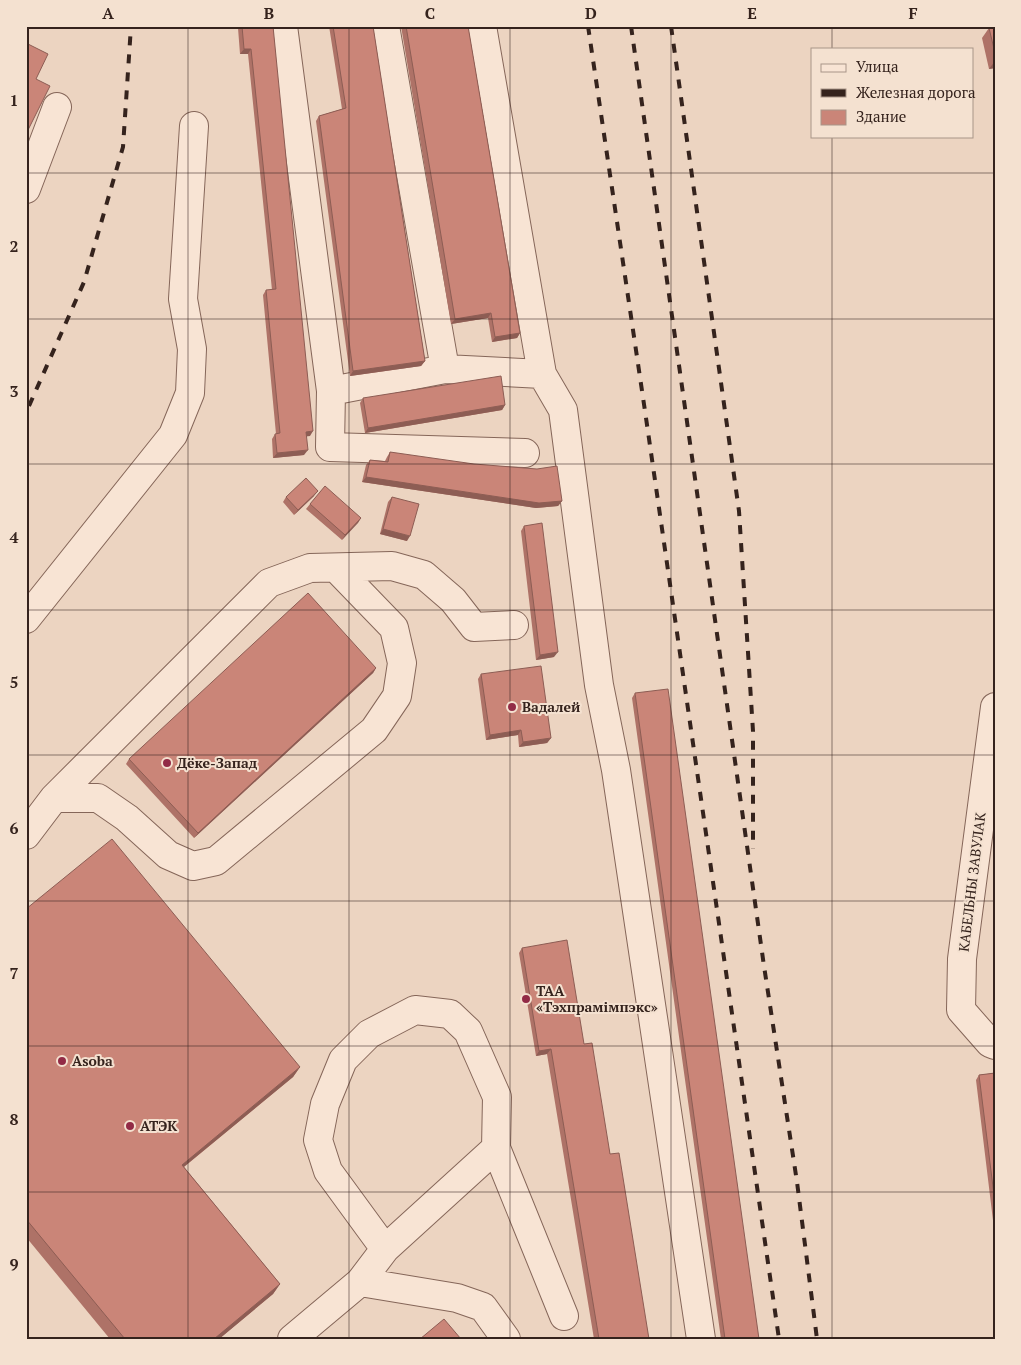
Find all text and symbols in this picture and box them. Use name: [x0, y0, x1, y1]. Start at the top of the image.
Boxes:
text: A: [102, 2, 114, 24]
text: B: [264, 2, 274, 24]
text: C: [425, 2, 435, 24]
text: D: [585, 2, 597, 24]
text: E: [747, 2, 757, 24]
text: F: [908, 2, 918, 24]
legend: [811, 48, 974, 138]
text: Улица: [856, 56, 899, 76]
text: Железная дорога: [856, 82, 976, 102]
text: 1: [9, 89, 19, 111]
text: Здание: [856, 106, 906, 126]
text: 2: [9, 235, 19, 257]
text: 3: [9, 380, 19, 402]
text: 4: [9, 526, 19, 548]
text: 5: [9, 671, 19, 693]
place label: Вадалей: [522, 697, 580, 716]
marker: Вадалей: [506, 701, 518, 713]
place label: Дёке-Запад: [177, 753, 258, 772]
marker: Дёке-Запад: [161, 757, 173, 769]
street label: КАБЕЛЬНЫ ЗАВУЛАК: [954, 810, 990, 953]
text: 6: [9, 817, 19, 839]
text: 7: [9, 962, 19, 984]
place label: ТАА «Тэхпрамімпэкс»: [536, 981, 658, 1016]
marker: ТАА «Тэхпрамімпэкс»: [520, 993, 532, 1005]
place label: Asoba: [72, 1051, 113, 1070]
marker: Asoba: [56, 1055, 68, 1067]
text: 8: [9, 1108, 19, 1130]
place label: АТЭК: [140, 1116, 177, 1135]
marker: АТЭК: [124, 1120, 136, 1132]
text: 9: [9, 1253, 19, 1275]

